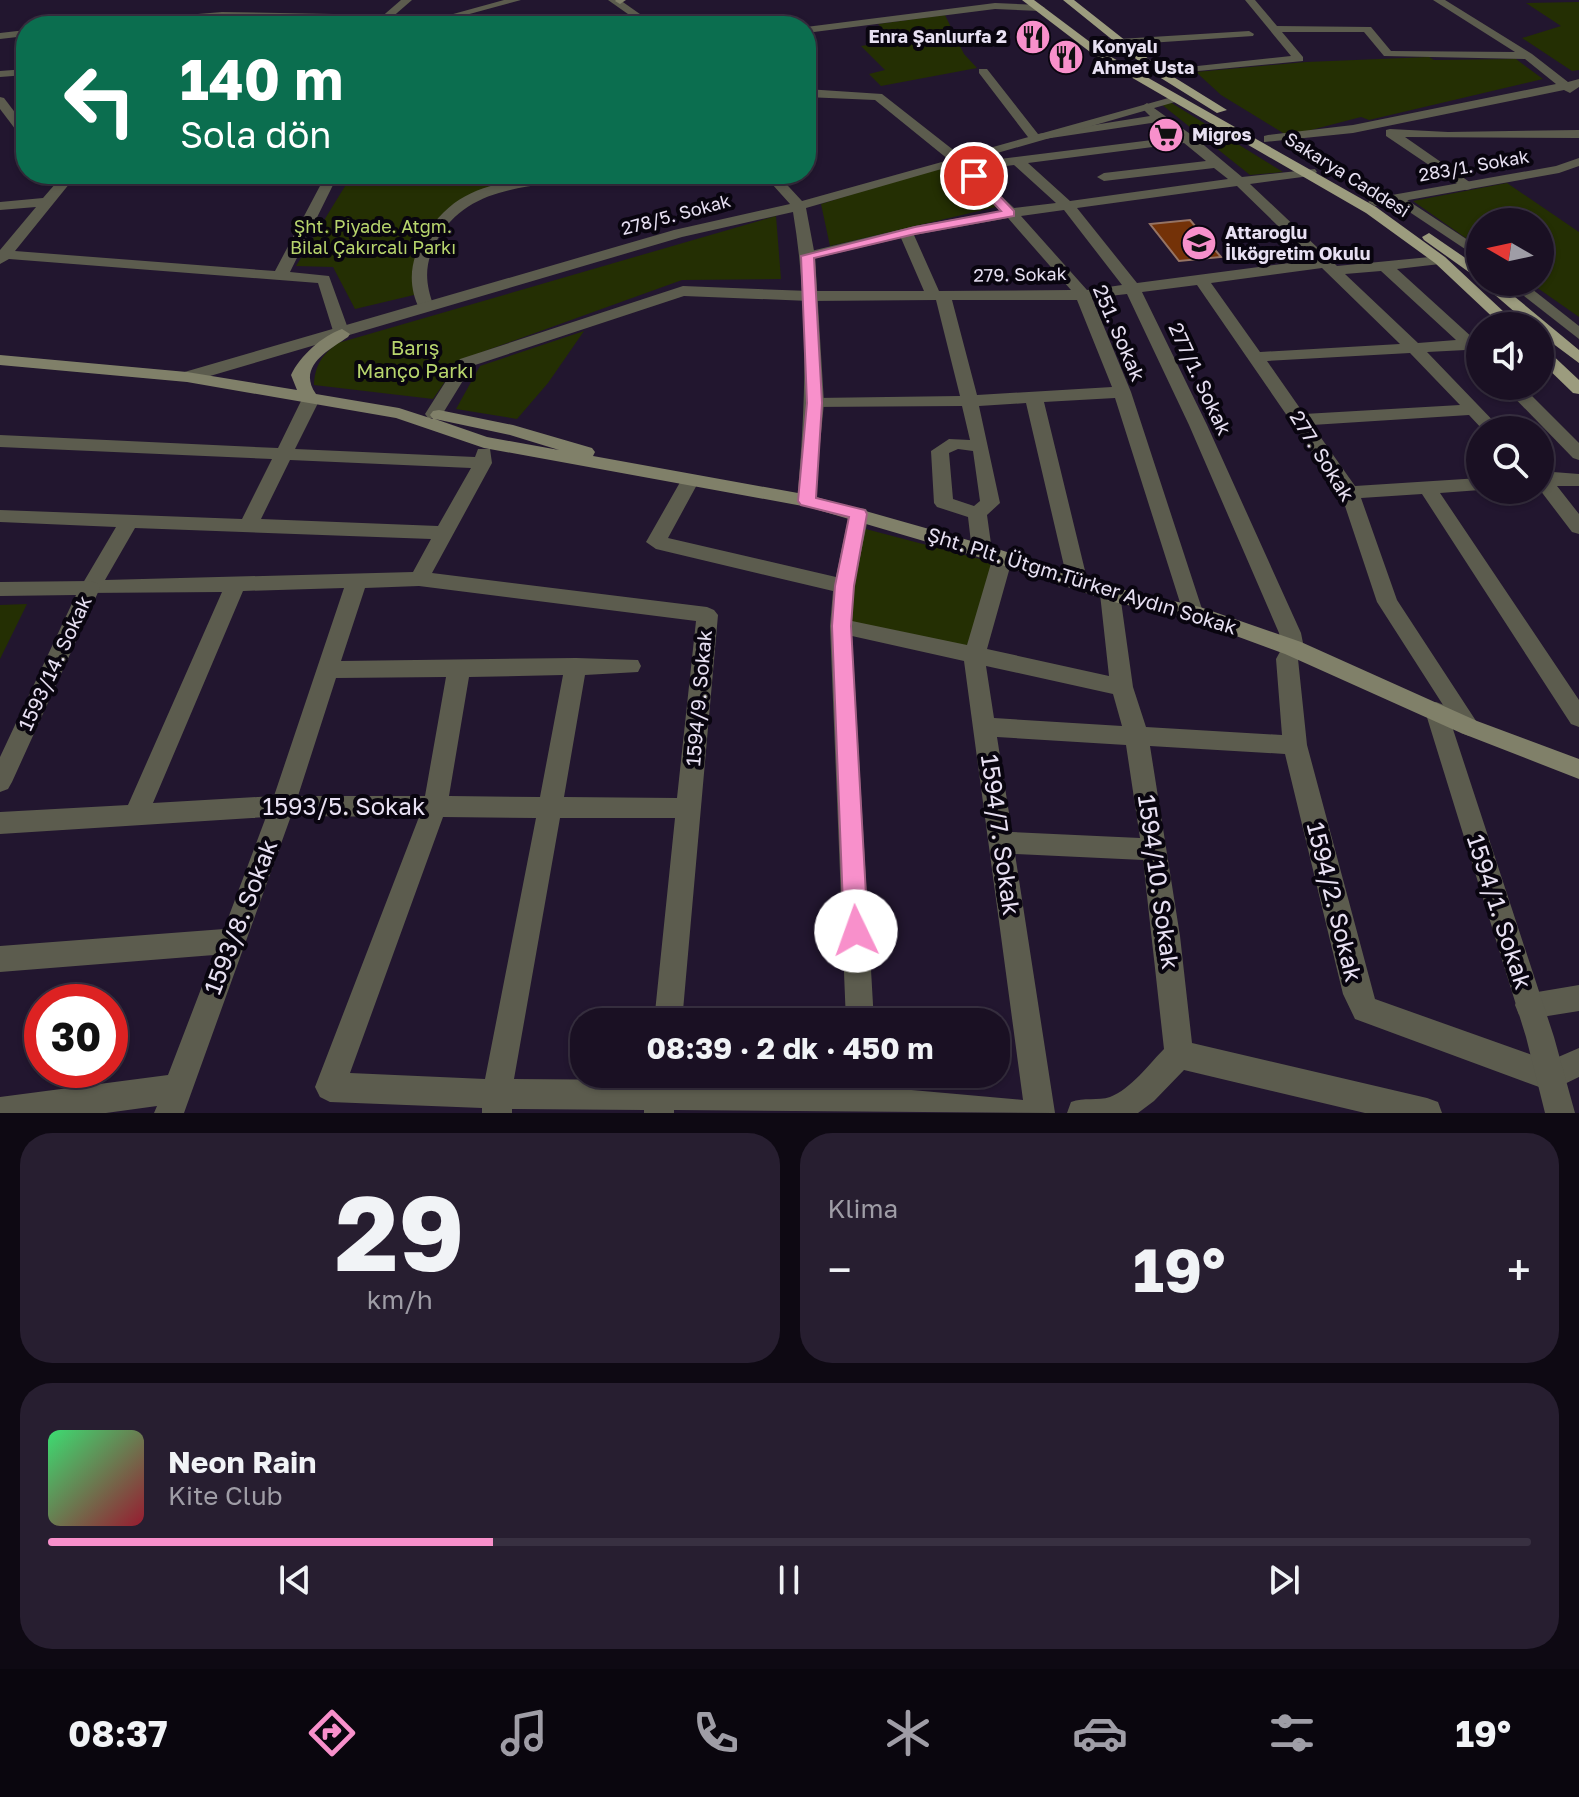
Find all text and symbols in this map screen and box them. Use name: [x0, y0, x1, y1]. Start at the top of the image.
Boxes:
restaurant icon: Enra Şanlıurfa 2: [1014, 18, 1052, 56]
place label: Enra Şanlıurfa 2: [869, 25, 1007, 47]
place label: Konyalı Ahmet Usta: [1092, 35, 1194, 78]
restaurant icon: Konyalı Ahmet Usta: [1047, 38, 1085, 76]
text: 140 m: [180, 45, 343, 112]
icon: left: [48, 48, 152, 152]
text: Sola dön: [180, 113, 331, 156]
supermarket icon: Migros: [1147, 116, 1185, 154]
place label: Migros: [1192, 123, 1252, 145]
street label: Sakarya Caddesi: [1281, 127, 1414, 221]
pin: [940, 142, 1008, 210]
street label: 283/1. Sokak: [1417, 144, 1531, 186]
icon: arrive: [952, 154, 996, 198]
street label: 278/5. Sokak: [619, 189, 733, 239]
north arrow: [1466, 208, 1554, 296]
map controls: [1466, 208, 1554, 504]
park label: Şht. Piyade. Atğm. Bilal Çakırcalı Parkı: [290, 215, 456, 258]
place label: Attaroğlu İlköğretim Okulu: [1225, 221, 1371, 264]
school or university icon: Attaroğlu İlköğretim Okulu: [1180, 224, 1218, 262]
street label: 279. Sokak: [973, 262, 1067, 286]
street label: 251. Sokak: [1089, 281, 1151, 384]
button: sound: [1466, 312, 1554, 400]
street label: 277/1. Sokak: [1164, 318, 1237, 439]
park label: Barış Manço Parkı: [356, 335, 474, 382]
street label: 277. Sokak: [1286, 406, 1360, 505]
button: search: [1466, 416, 1554, 504]
street label: Şht. Plt. Ütğm.Türker Aydın Sokak: [925, 521, 1240, 639]
street label: 1593/14. Sokak: [12, 591, 96, 734]
street label: 1594/9. Sokak: [680, 629, 716, 767]
street label: 1594/7. Sokak: [976, 752, 1027, 917]
street label: 1593/5. Sokak: [263, 791, 425, 820]
street label: 1594/10. Sokak: [1133, 793, 1186, 971]
street label: 1594/2. Sokak: [1302, 819, 1369, 984]
street label: 1594/1. Sokak: [1462, 830, 1539, 993]
street label: 1593/8. Sokak: [197, 835, 282, 998]
position arrow: [814, 889, 898, 973]
speed limit sign: 30: [24, 984, 128, 1088]
text: 08:39 · 2 dk · 450 m: [647, 1030, 933, 1066]
text: 29: [335, 1169, 464, 1294]
text: Klima: [828, 1193, 898, 1224]
text: 19°: [1133, 1233, 1225, 1305]
text: −: [828, 1243, 852, 1296]
text: +: [1507, 1243, 1531, 1296]
text: km/h: [367, 1284, 433, 1315]
text: Neon Rain: [168, 1444, 316, 1480]
text: Kite Club: [168, 1480, 283, 1511]
icon: previous: [273, 1558, 317, 1602]
icon: pause: [767, 1558, 811, 1602]
icon: next: [1262, 1558, 1306, 1602]
icon: directions: [304, 1705, 360, 1761]
icon: music: [496, 1705, 552, 1761]
icon: phone: [688, 1705, 744, 1761]
icon: climate: [880, 1705, 936, 1761]
icon: car: [1072, 1705, 1128, 1761]
icon: filters: [1264, 1705, 1320, 1761]
text: 08:37: [68, 1712, 168, 1755]
text: 19°: [1456, 1712, 1511, 1755]

